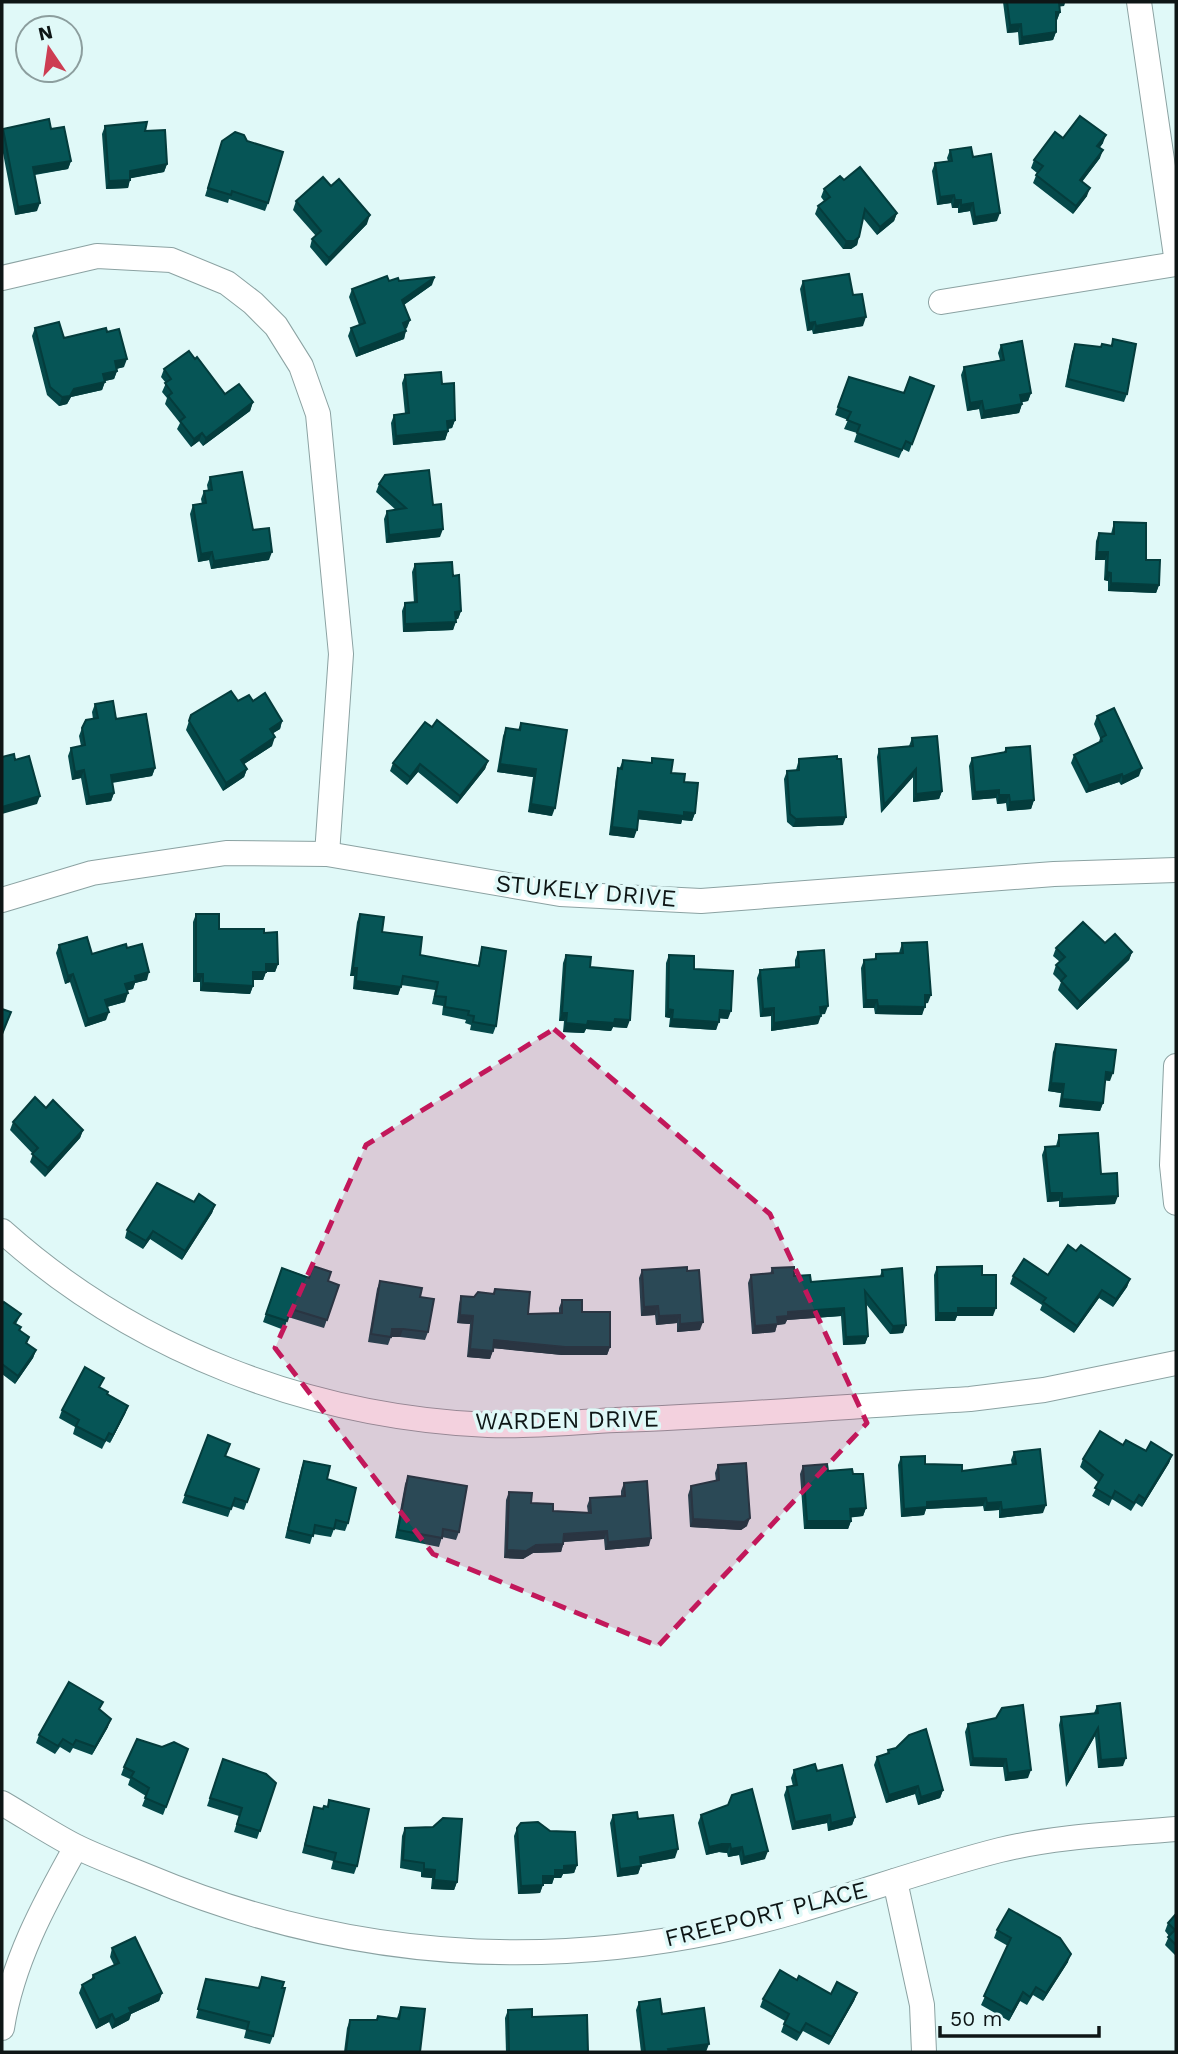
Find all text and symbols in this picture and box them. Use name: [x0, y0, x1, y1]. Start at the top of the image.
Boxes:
north arrow: [14, 14, 84, 84]
text: N: [36, 20, 55, 46]
street label: STUKELY DRIVE: [495, 869, 677, 913]
street label: WARDEN DRIVE: [475, 1404, 659, 1436]
street label: FREEPORT PLACE: [662, 1875, 870, 1953]
scale bar: [940, 1994, 1099, 2038]
text: 50 m: [950, 2006, 1002, 2031]

